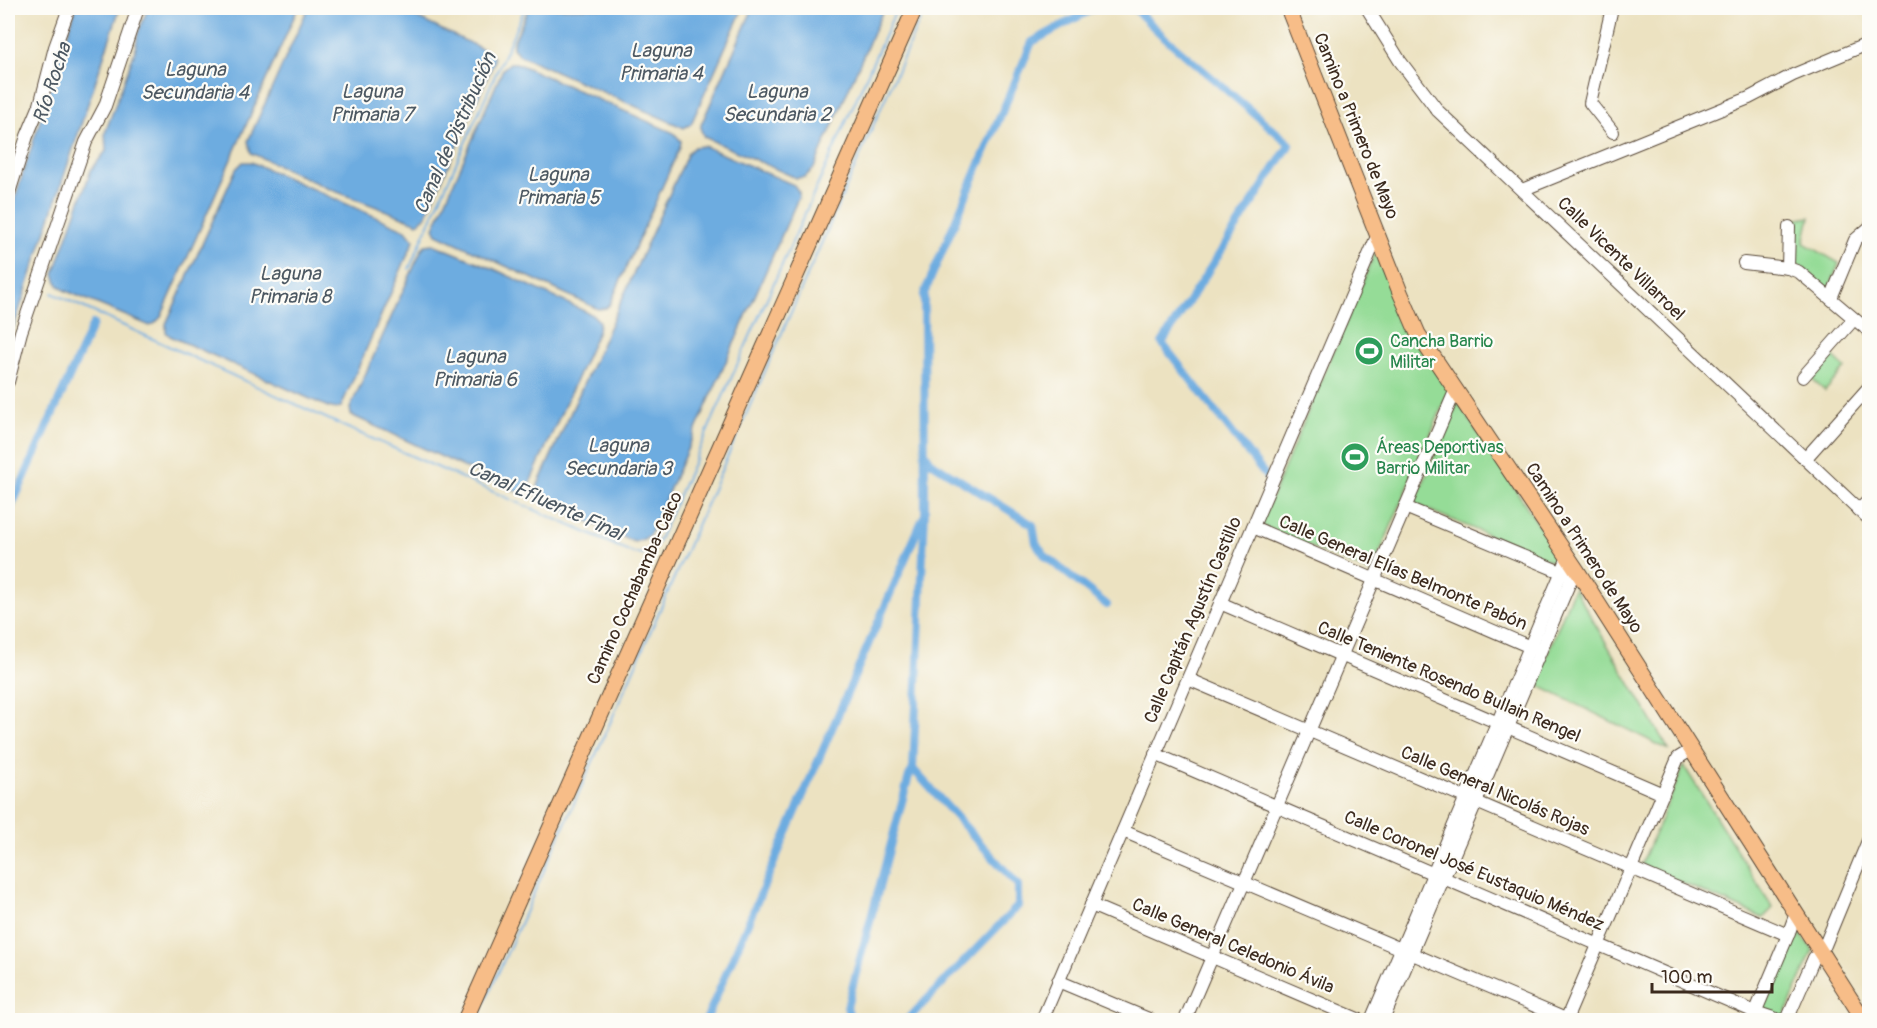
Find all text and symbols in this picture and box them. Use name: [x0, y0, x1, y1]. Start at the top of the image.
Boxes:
street label: Camino a Primero de Mayo: [1308, 30, 1404, 223]
water label: Río Rocha: [27, 38, 77, 127]
water label: Laguna Primaria 4: [619, 38, 704, 86]
water label: Canal de Distribución: [408, 47, 503, 218]
water label: Laguna Secundaria 4: [141, 57, 250, 105]
water label: Laguna Primaria 7: [331, 79, 417, 127]
water label: Laguna Secundaria 2: [723, 79, 833, 127]
water label: Laguna Primaria 5: [516, 162, 603, 210]
street label: Calle Vicente Villarroel: [1552, 192, 1690, 326]
water label: Laguna Primaria 8: [249, 261, 333, 309]
place label: Cancha Barrio Militar: [1390, 330, 1494, 374]
sports icon: Cancha Barrio Militar: [1353, 335, 1385, 367]
water label: Laguna Primaria 6: [433, 344, 518, 392]
water label: Laguna Secundaria 3: [564, 433, 674, 481]
place label: Áreas Deportivas Barrio Militar: [1376, 436, 1504, 480]
sports icon: Áreas Deportivas Barrio Militar: [1339, 441, 1371, 473]
water label: Canal Efluente Final: [464, 455, 630, 547]
street label: Camino a Primero de Mayo: [1520, 458, 1648, 638]
street label: Camino Cochabamba-Caico: [582, 488, 688, 688]
street label: Calle General Elías Belmonte Pabón: [1275, 510, 1531, 636]
street label: Calle Capitán Agustín Castillo: [1139, 513, 1247, 727]
street label: Calle Teniente Rosendo Bullain Rengel: [1314, 616, 1584, 748]
street label: Calle General Nicolás Rojas: [1397, 741, 1593, 841]
street label: Calle Coronel José Eustaquio Méndez: [1340, 806, 1608, 936]
street label: Calle General Celedonio Ávila: [1128, 893, 1338, 999]
scale bar: [1652, 956, 1772, 994]
text: 100 m: [1661, 966, 1713, 989]

